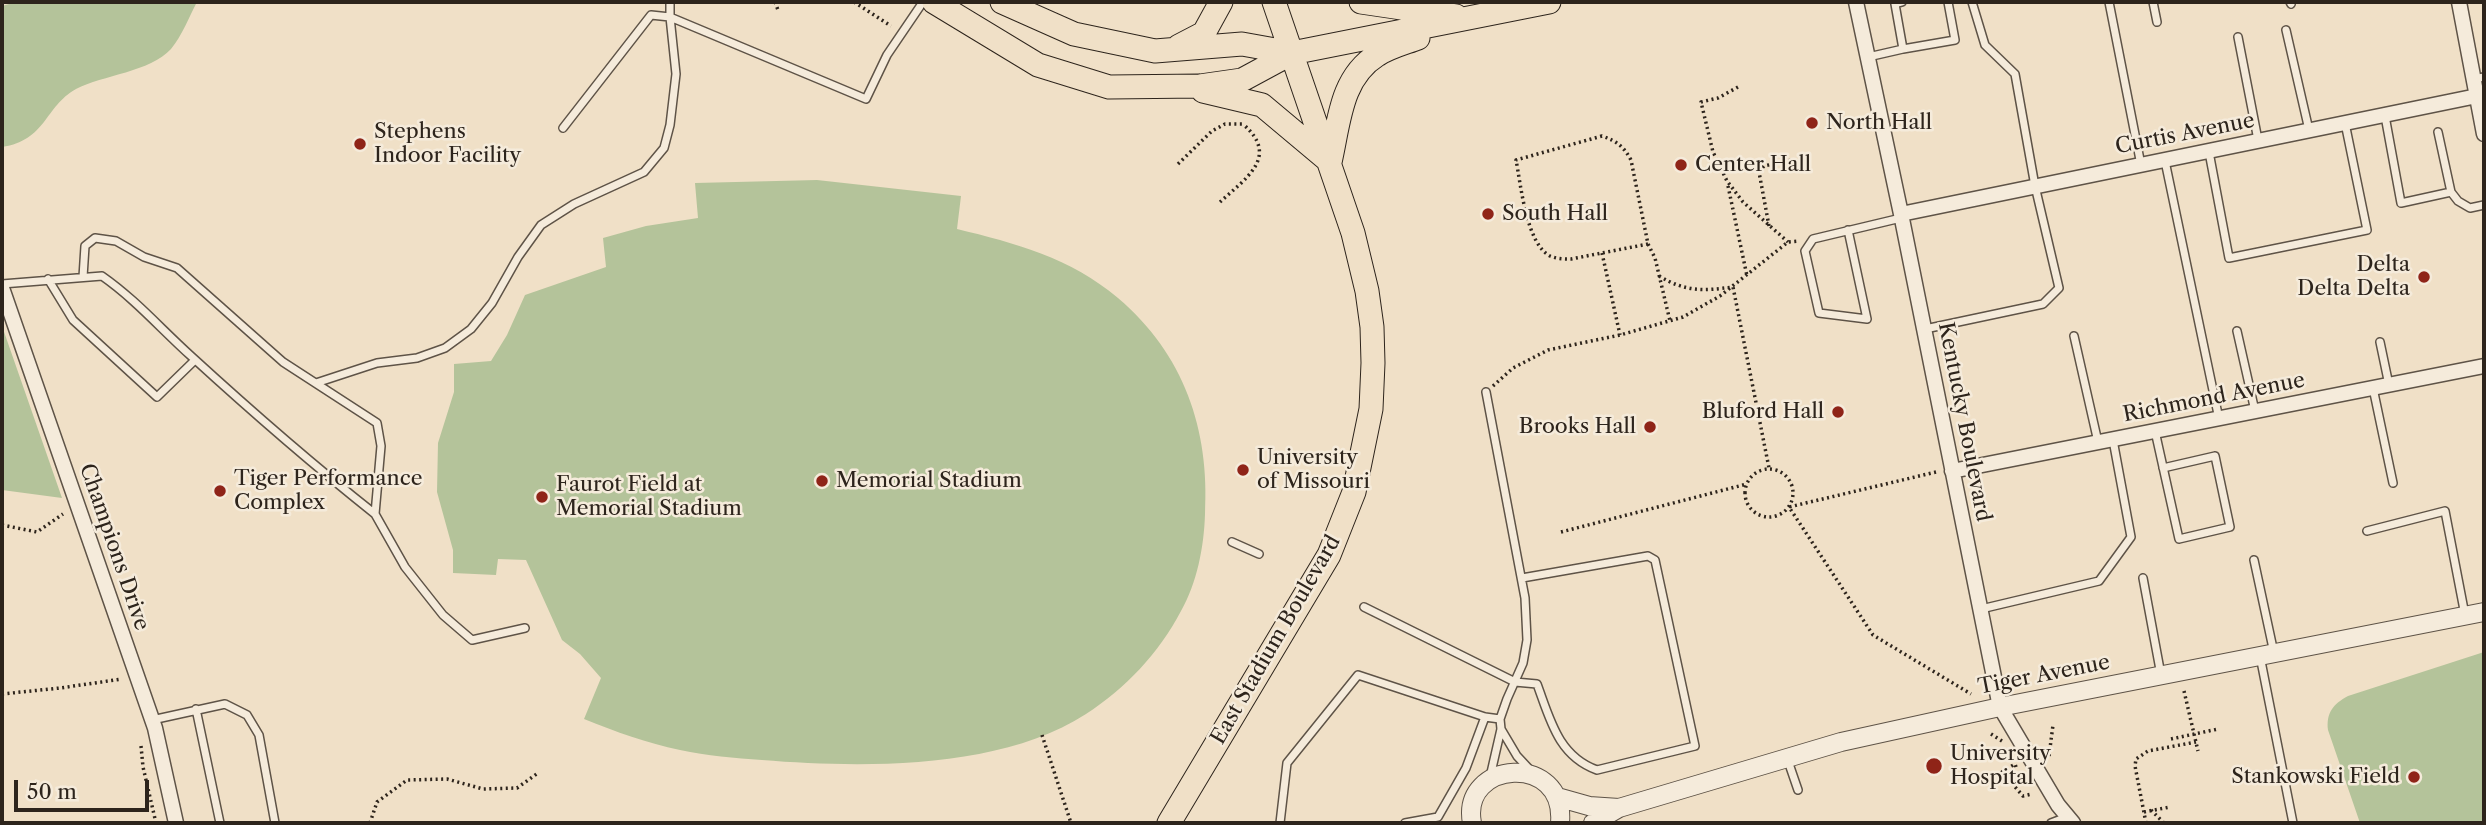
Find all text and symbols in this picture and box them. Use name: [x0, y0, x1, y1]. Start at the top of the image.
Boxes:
street label: Curtis Avenue: [2113, 108, 2257, 160]
place label: North Hall: [1826, 110, 1932, 136]
marker: North Hall: [1804, 115, 1820, 131]
place label: Stephens Indoor Facility: [374, 119, 521, 169]
marker: Stephens Indoor Facility: [352, 136, 368, 152]
place label: Center Hall: [1695, 152, 1811, 178]
marker: Center Hall: [1673, 157, 1689, 173]
place label: South Hall: [1502, 201, 1608, 227]
marker: South Hall: [1480, 206, 1496, 222]
place label: Delta Delta Delta: [2297, 252, 2410, 302]
marker: Delta Delta Delta: [2416, 269, 2432, 285]
street label: Kentucky Boulevard: [1932, 320, 1996, 524]
street label: Richmond Avenue: [2121, 368, 2307, 428]
place label: Bluford Hall: [1702, 399, 1824, 425]
marker: Bluford Hall: [1830, 404, 1846, 420]
place label: Brooks Hall: [1519, 414, 1636, 440]
marker: Brooks Hall: [1642, 419, 1658, 435]
place label: University of Missouri: [1257, 445, 1370, 495]
street label: Champions Drive: [74, 460, 154, 634]
marker: University of Missouri: [1235, 462, 1251, 478]
place label: Tiger Performance Complex: [234, 466, 422, 516]
place label: Memorial Stadium: [836, 468, 1022, 494]
place label: Faurot Field at Memorial Stadium: [556, 472, 742, 522]
marker: Memorial Stadium: [814, 473, 830, 489]
marker: Tiger Performance Complex: [212, 483, 228, 499]
marker: Faurot Field at Memorial Stadium: [534, 489, 550, 505]
street label: East Stadium Boulevard: [1206, 531, 1346, 749]
street label: Tiger Avenue: [1976, 650, 2112, 700]
place label: University Hospital: [1950, 741, 2051, 791]
marker: University Hospital: [1924, 756, 1944, 776]
place label: Stankowski Field: [2231, 764, 2400, 790]
scale bar: [18, 766, 152, 810]
marker: Stankowski Field: [2406, 769, 2422, 785]
text: 50 m: [27, 779, 77, 804]

